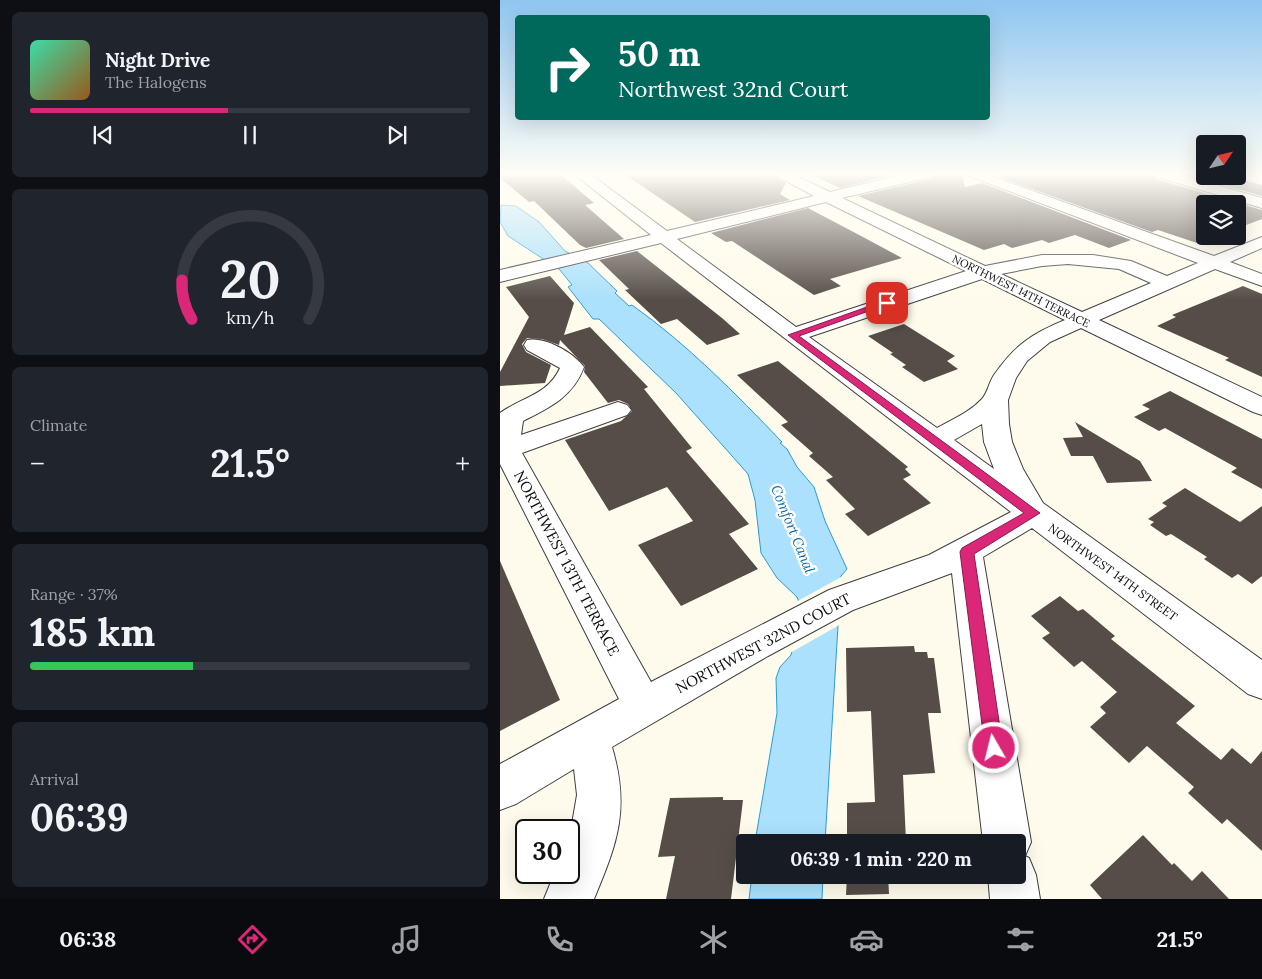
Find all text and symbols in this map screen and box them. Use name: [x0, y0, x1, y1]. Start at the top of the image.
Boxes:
text: 50 m: [618, 31, 701, 76]
icon: right: [535, 35, 600, 100]
text: Night Drive: [105, 48, 210, 72]
text: The Halogens: [105, 72, 207, 92]
text: Northwest 32nd Court: [618, 75, 848, 103]
icon: previous: [89, 121, 117, 149]
icon: pause: [236, 121, 264, 149]
icon: next: [383, 121, 411, 149]
north arrow: [1196, 135, 1246, 185]
map controls: [1196, 135, 1246, 245]
button: layers: [1196, 195, 1246, 245]
text: 20: [220, 246, 280, 312]
street label: NORTHWEST 14TH TERRACE: [950, 251, 1092, 331]
pin: [866, 282, 908, 324]
icon: arrive: [873, 289, 901, 317]
text: km/h: [226, 306, 274, 329]
text: Climate: [30, 415, 87, 435]
text: 21.5°: [210, 439, 290, 487]
text: −: [30, 446, 45, 482]
text: +: [455, 446, 470, 482]
street label: NORTHWEST 13TH TERRACE: [510, 467, 624, 659]
water label: Comfort Canal: [767, 482, 819, 576]
street label: NORTHWEST 14TH STREET: [1046, 520, 1181, 624]
text: Range · 37%: [30, 584, 118, 604]
street label: NORTHWEST 32ND COURT: [672, 588, 854, 697]
text: 185 km: [30, 608, 155, 656]
position arrow: [967, 721, 1019, 773]
text: Arrival: [30, 769, 79, 789]
text: 06:39: [30, 793, 129, 841]
speed limit sign: 30: [515, 819, 580, 884]
text: 06:39 · 1 min · 220 m: [790, 847, 972, 871]
icon: directions: [235, 922, 270, 957]
icon: music: [389, 922, 424, 957]
icon: phone: [542, 922, 577, 957]
icon: climate: [696, 922, 731, 957]
icon: car: [849, 922, 884, 957]
icon: filters: [1003, 922, 1038, 957]
text: 06:38: [59, 925, 116, 953]
text: 21.5°: [1157, 925, 1203, 953]

